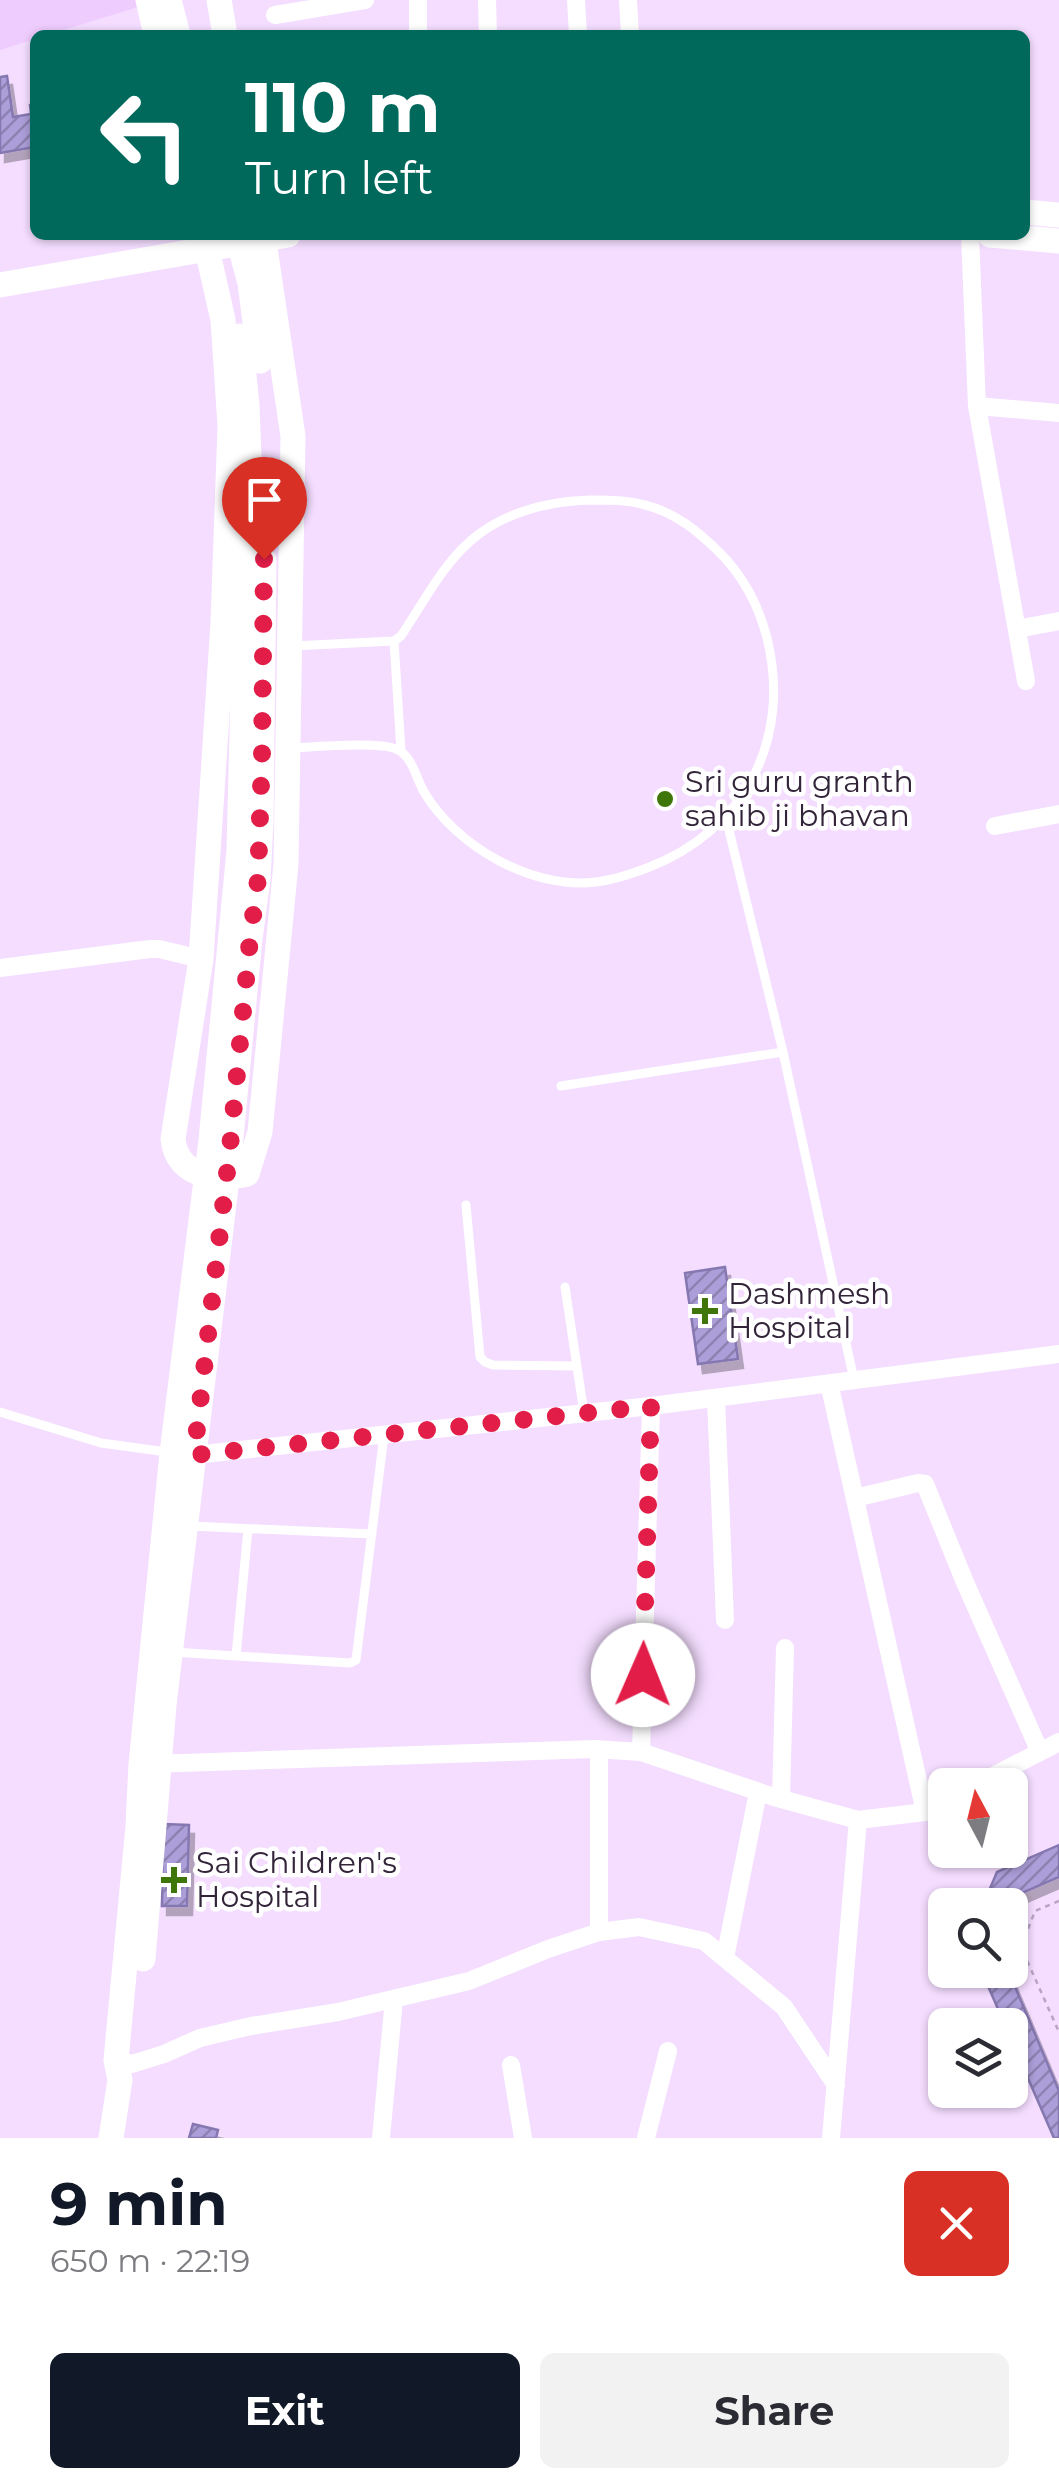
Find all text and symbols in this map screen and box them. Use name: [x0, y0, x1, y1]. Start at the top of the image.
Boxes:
text: 110 m: [245, 64, 441, 150]
icon: left: [80, 70, 210, 200]
text: Turn left: [245, 150, 433, 205]
pin: [222, 457, 307, 560]
icon: arrive: [237, 472, 292, 527]
place label: Sri guru granth sahib ji bhavan: [685, 763, 914, 834]
marker: Sri guru granth sahib ji bhavan: [654, 788, 676, 810]
place label: Dashmesh Hospital: [728, 1275, 890, 1346]
marker: Dashmesh Hospital: [692, 1298, 718, 1324]
position arrow: [591, 1623, 695, 1727]
north arrow: [928, 1768, 1028, 1868]
map controls: [928, 1768, 1028, 2108]
place label: Sai Children's Hospital: [196, 1844, 397, 1915]
marker: Sai Children's Hospital: [161, 1867, 187, 1893]
button: search: [928, 1888, 1028, 1988]
button: layers: [928, 2008, 1028, 2108]
text: 9 min: [50, 2167, 228, 2240]
button: close: [904, 2171, 1009, 2276]
text: 650 m · 22:19: [50, 2241, 250, 2280]
button: Exit: [50, 2353, 520, 2468]
button: Share: [540, 2353, 1009, 2468]

